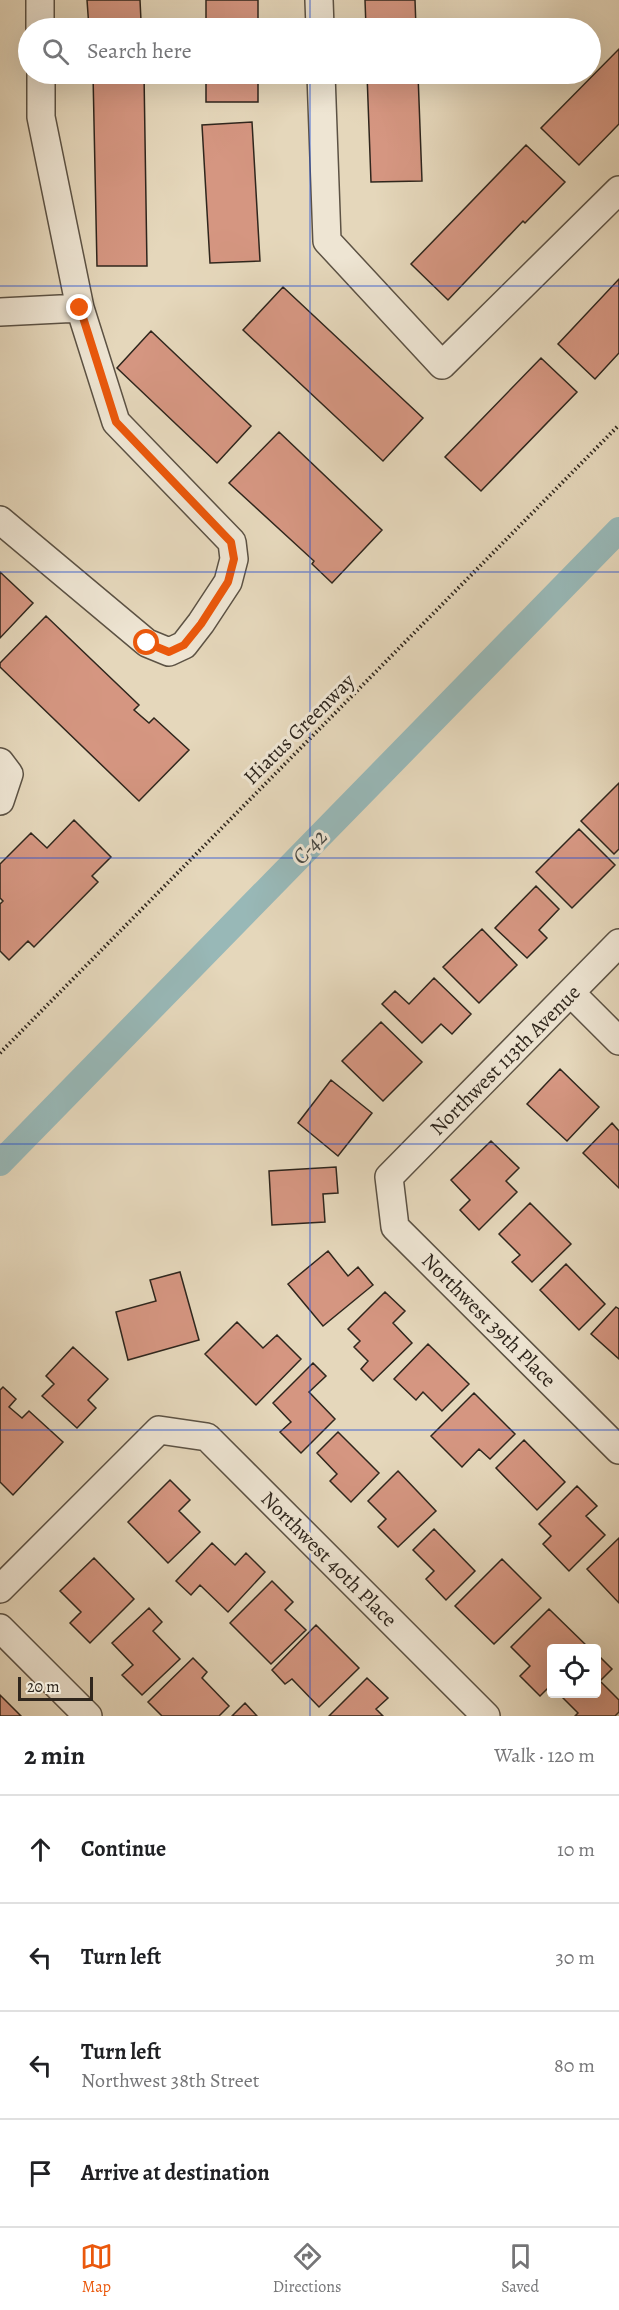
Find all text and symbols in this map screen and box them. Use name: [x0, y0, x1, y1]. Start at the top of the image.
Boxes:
search box: [18, 18, 601, 84]
icon: search: [39, 35, 72, 68]
text: Search here: [87, 36, 192, 66]
route end: [66, 294, 92, 320]
route start: [133, 629, 159, 655]
street label: Hiatus Greenway: [237, 667, 361, 791]
water label: C-42: [286, 823, 334, 871]
street label: Northwest 113th Avenue: [424, 979, 586, 1141]
street label: Northwest 39th Place: [416, 1247, 562, 1393]
street label: Northwest 40th Place: [255, 1485, 403, 1633]
map controls: [547, 1644, 601, 1698]
button: locate: [547, 1644, 601, 1698]
scale bar: [18, 1674, 93, 1702]
text: 20 m: [27, 1676, 60, 1698]
text: 2 min: [24, 1738, 85, 1773]
text: Walk · 120 m: [494, 1742, 595, 1769]
icon: ahead: [24, 1833, 57, 1866]
text: Continue: [81, 1834, 166, 1864]
text: 10 m: [557, 1836, 595, 1863]
icon: left: [24, 1941, 57, 1974]
text: Turn left: [81, 1942, 161, 1972]
text: 30 m: [555, 1944, 595, 1971]
text: Turn left: [81, 2037, 161, 2067]
icon: left: [24, 2049, 57, 2082]
text: 80 m: [554, 2052, 595, 2079]
text: Northwest 38th Street: [81, 2067, 259, 2094]
icon: arrive: [24, 2157, 57, 2190]
text: Arrive at destination: [81, 2158, 270, 2188]
tab: Map: [80, 2240, 113, 2298]
tab: Directions: [273, 2240, 341, 2298]
tab: Saved: [501, 2240, 539, 2298]

